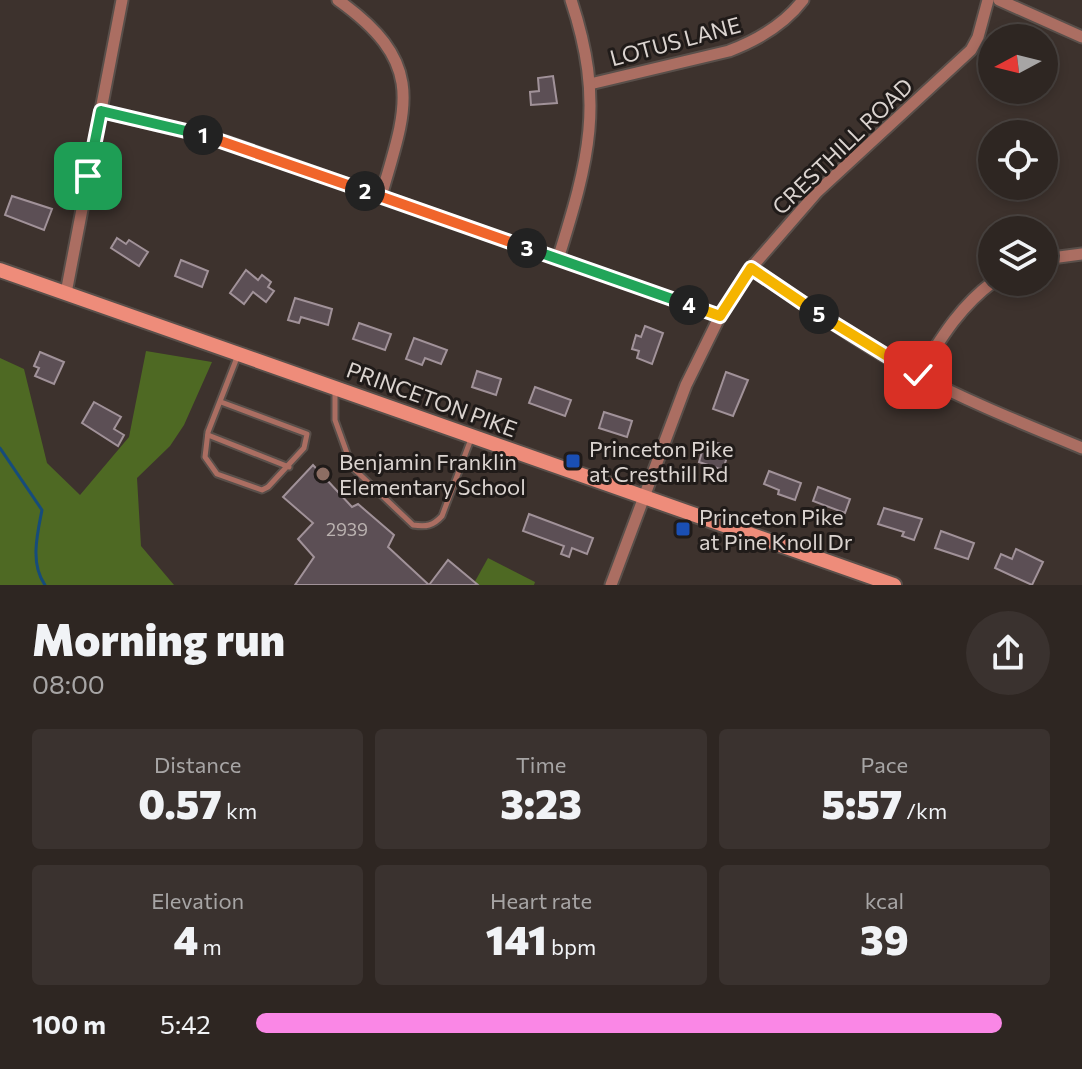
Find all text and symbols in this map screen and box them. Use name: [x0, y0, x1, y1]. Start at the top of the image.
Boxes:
street label: LOTUS LANE: [607, 11, 743, 71]
north arrow: [978, 24, 1058, 104]
map controls: [978, 24, 1058, 296]
street label: CRESTHILL ROAD: [766, 72, 918, 220]
pin: 1: [183, 115, 223, 155]
button: locate: [978, 120, 1058, 200]
text: 1: [198, 121, 208, 148]
pin: [54, 142, 122, 210]
icon: arrive: [66, 154, 110, 198]
pin: 2: [345, 171, 385, 211]
text: 2: [359, 177, 371, 204]
button: layers: [978, 216, 1058, 296]
pin: 3: [507, 228, 547, 268]
text: 3: [521, 234, 533, 261]
pin: 4: [669, 285, 709, 325]
text: 4: [682, 291, 696, 318]
pin: 5: [799, 294, 839, 334]
text: 5: [813, 300, 825, 327]
pin: [884, 341, 952, 409]
icon: check: [896, 353, 940, 397]
street label: PRINCETON PIKE: [343, 356, 521, 442]
place label: Princeton Pike at Cresthill Rd: [589, 435, 734, 487]
place label: Benjamin Franklin Elementary School: [339, 448, 526, 500]
marker: Princeton Pike at Cresthill Rd: [564, 452, 582, 470]
marker: Benjamin Franklin Elementary School: [314, 465, 332, 483]
place label: Princeton Pike at Pine Knoll Dr: [699, 503, 853, 555]
house number: 2939: [326, 518, 368, 540]
marker: Princeton Pike at Pine Knoll Dr: [674, 520, 692, 538]
text: Morning run: [32, 611, 285, 665]
button: share: [966, 611, 1050, 695]
text: 08:00: [32, 668, 105, 699]
text: Distance: [154, 751, 241, 778]
text: Time: [516, 751, 566, 778]
text: Pace: [860, 751, 908, 778]
text: 0.57: [138, 778, 222, 827]
text: 3:23: [500, 778, 582, 827]
text: 5:57: [821, 778, 902, 827]
text: km: [222, 797, 257, 824]
text: /km: [902, 797, 947, 824]
text: Elevation: [151, 887, 244, 914]
text: Heart rate: [490, 887, 592, 914]
text: kcal: [865, 887, 904, 914]
text: 4: [174, 914, 198, 963]
text: 141: [486, 914, 547, 963]
text: 39: [860, 914, 909, 963]
text: m: [198, 933, 222, 960]
text: bpm: [547, 933, 596, 960]
text: 100 m: [32, 1008, 106, 1039]
text: 5:42: [160, 1008, 211, 1039]

